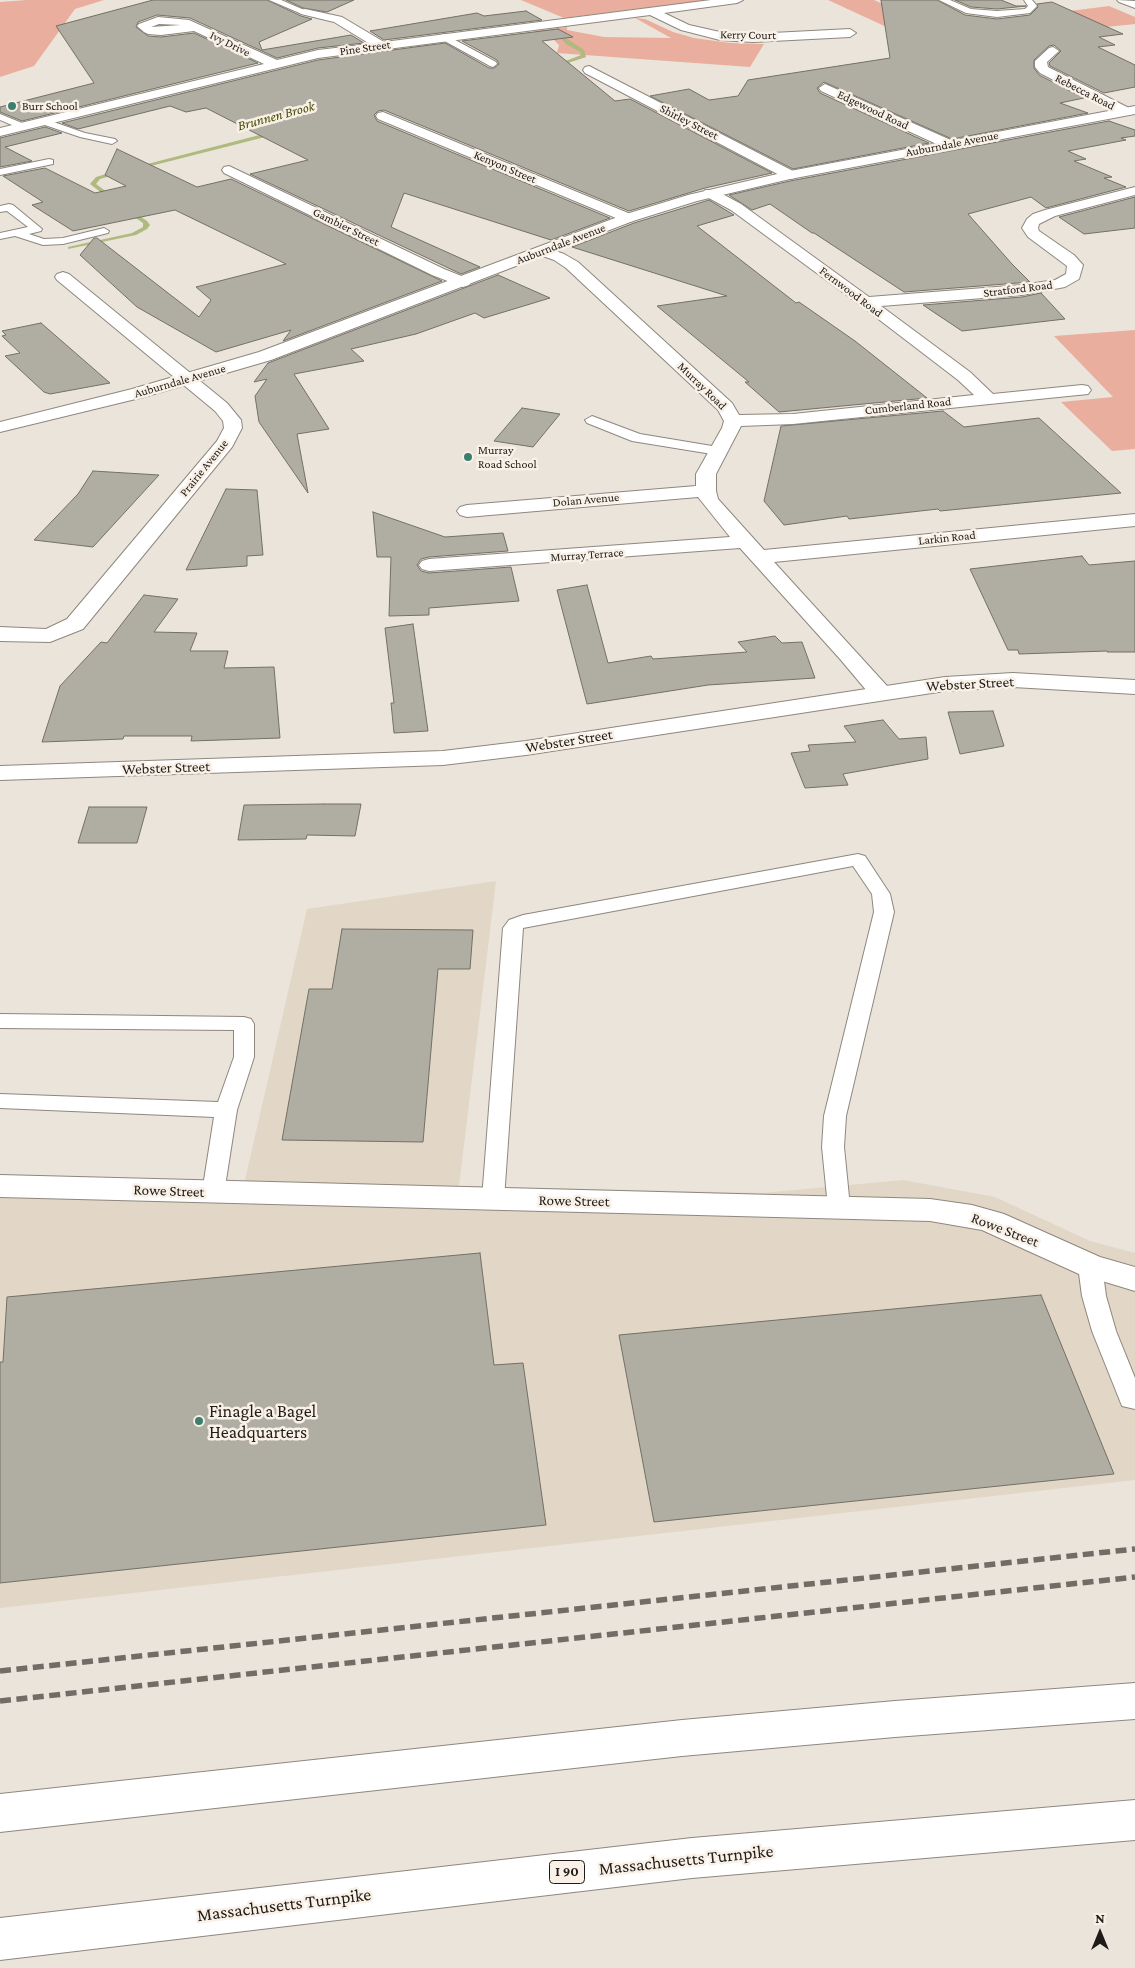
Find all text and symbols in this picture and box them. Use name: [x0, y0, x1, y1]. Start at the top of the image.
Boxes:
street label: Kerry Court: [720, 27, 776, 43]
street label: Ivy Drive: [207, 28, 253, 60]
street label: Pine Street: [339, 37, 391, 59]
street label: Rebecca Road: [1053, 71, 1117, 113]
street label: Edgewood Road: [835, 87, 911, 133]
water label: Brunnen Brook: [236, 98, 316, 134]
place label: Burr School: [22, 99, 78, 113]
marker: Burr School: [6, 100, 18, 112]
street label: Shirley Street: [657, 101, 721, 143]
street label: Auburndale Avenue: [904, 128, 1000, 160]
street label: Kenyon Street: [472, 147, 538, 187]
street label: Gambier Street: [310, 205, 382, 249]
street label: Auburndale Avenue: [514, 220, 608, 268]
street label: Fernwood Road: [817, 264, 885, 320]
street label: Stratford Road: [983, 278, 1053, 300]
street label: Murray Road: [675, 359, 729, 413]
street label: Auburndale Avenue: [133, 361, 227, 401]
street label: Cumberland Road: [864, 394, 952, 418]
street label: Prairie Avenue: [177, 437, 231, 499]
place label: Murray Road School: [478, 443, 537, 471]
marker: Murray Road School: [462, 451, 474, 463]
street label: Dolan Avenue: [552, 490, 620, 510]
street label: Larkin Road: [918, 528, 976, 548]
street label: Murray Terrace: [550, 545, 624, 565]
street label: Webster Street: [926, 673, 1014, 695]
street label: Webster Street: [524, 725, 614, 757]
street label: Webster Street: [122, 757, 210, 779]
street label: Rowe Street: [133, 1181, 205, 1201]
street label: Rowe Street: [538, 1191, 610, 1211]
street label: Rowe Street: [969, 1209, 1041, 1251]
place label: Finagle a Bagel Headquarters: [209, 1400, 316, 1442]
marker: Finagle a Bagel Headquarters: [193, 1415, 205, 1427]
street label: Massachusetts Turnpike: [598, 1840, 774, 1880]
road number: I 90: [550, 1860, 584, 1884]
street label: Massachusetts Turnpike: [196, 1884, 372, 1926]
north arrow: [1075, 1908, 1125, 1958]
text: N: [1095, 1910, 1105, 1926]

